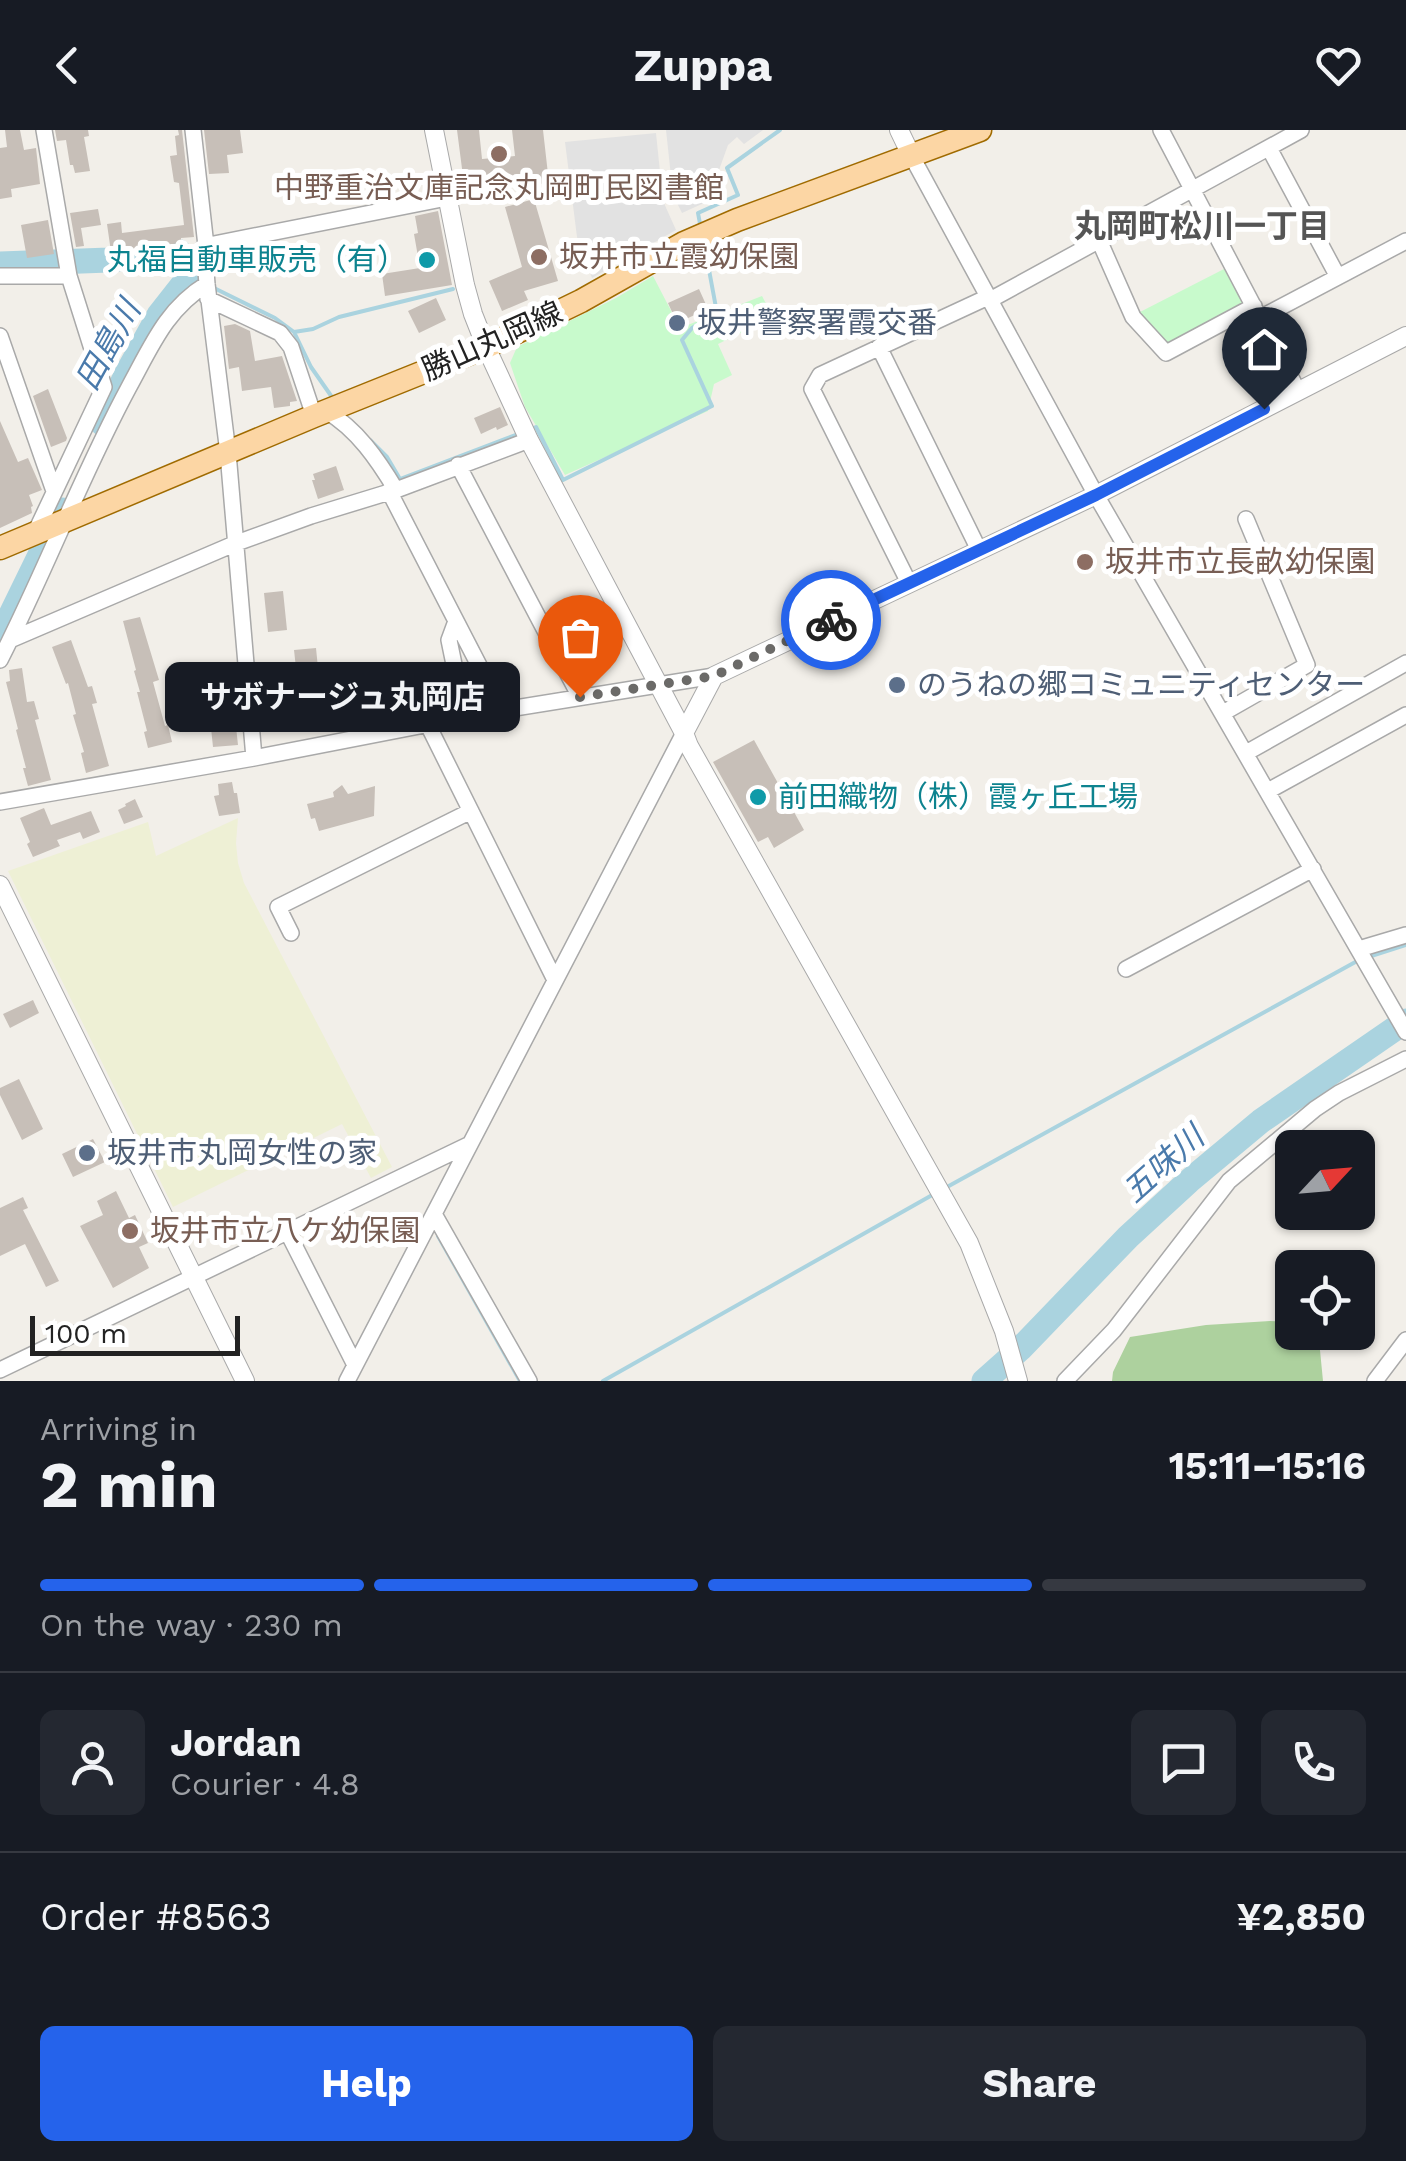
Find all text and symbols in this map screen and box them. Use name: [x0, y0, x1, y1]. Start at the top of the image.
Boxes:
icon: back: [40, 38, 95, 93]
icon: heart: [1311, 38, 1366, 93]
text: Zuppa: [634, 39, 772, 92]
marker: 中野重治文庫記念丸岡町民図書館: [488, 143, 510, 165]
place label: 中野重治文庫記念丸岡町民図書館: [274, 170, 724, 205]
district label: 丸岡町松川一丁目: [1074, 207, 1330, 245]
place label: 坂井市立霞幼保園: [559, 239, 799, 274]
place label: 丸福自動車販売（有）: [107, 242, 407, 277]
marker: 坂井市立霞幼保園: [528, 246, 550, 268]
marker: 丸福自動車販売（有）: [416, 249, 438, 271]
water label: 田島川: [68, 291, 149, 396]
street label: 勝山丸岡線: [416, 294, 567, 387]
place label: 坂井警察署霞交番: [697, 305, 937, 340]
pin: [1222, 307, 1307, 410]
marker: 坂井警察署霞交番: [666, 312, 688, 334]
icon: home: [1237, 322, 1292, 377]
place label: 坂井市立長畝幼保園: [1105, 544, 1375, 579]
marker: 坂井市立長畝幼保園: [1074, 551, 1096, 573]
courier: [781, 570, 881, 670]
icon: bike: [804, 593, 859, 648]
pin: [538, 595, 623, 698]
icon: bag: [553, 610, 608, 665]
callout: サボナージュ丸岡店: [165, 662, 520, 732]
place label: のうねの郷コミュニティセンター: [917, 667, 1365, 702]
marker: のうねの郷コミュニティセンター: [886, 674, 908, 696]
text: サボナージュ丸岡店: [200, 678, 485, 716]
place label: 前田織物（株）霞ヶ丘工場: [778, 779, 1138, 814]
marker: 前田織物（株）霞ヶ丘工場: [747, 786, 769, 808]
water label: 五味川: [1115, 1116, 1214, 1210]
north arrow: [1275, 1130, 1375, 1230]
map controls: [1275, 1130, 1375, 1350]
place label: 坂井市丸岡女性の家: [107, 1135, 377, 1170]
marker: 坂井市丸岡女性の家: [76, 1142, 98, 1164]
place label: 坂井市立八ケ幼保園: [150, 1213, 420, 1248]
marker: 坂井市立八ケ幼保園: [119, 1220, 141, 1242]
button: locate: [1275, 1250, 1375, 1350]
scale bar: [30, 1311, 240, 1356]
text: 100 m: [45, 1317, 127, 1350]
text: Arriving in: [40, 1410, 197, 1448]
text: 15:11–15:16: [1169, 1444, 1366, 1488]
text: 2 min: [40, 1447, 218, 1523]
text: On the way · 230 m: [40, 1606, 343, 1644]
button: person: [40, 1710, 145, 1815]
button: chat: [1131, 1710, 1236, 1815]
button: phone: [1261, 1710, 1366, 1815]
text: Jordan: [170, 1721, 302, 1765]
text: Courier · 4.8: [170, 1765, 360, 1803]
text: Order #8563: [40, 1895, 272, 1939]
text: ¥2,850: [1237, 1895, 1366, 1939]
button: Help: [40, 2026, 693, 2141]
button: Share: [713, 2026, 1366, 2141]

